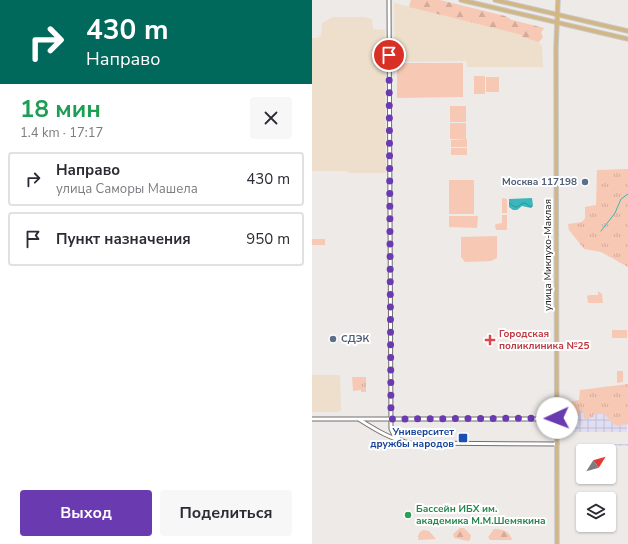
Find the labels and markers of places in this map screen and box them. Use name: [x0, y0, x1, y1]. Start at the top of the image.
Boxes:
pin: [372, 38, 406, 72]
place label: Москва 117198: [502, 175, 577, 189]
marker: Москва 117198: [580, 177, 590, 187]
place label: Городская поликлиника №25: [499, 327, 590, 353]
place label: СДЭК: [341, 332, 370, 346]
marker: СДЭК: [328, 334, 338, 344]
marker: Городская поликлиника №25: [484, 334, 496, 346]
place label: Университет дружбы народов: [370, 425, 454, 451]
marker: Университет дружбы народов: [457, 432, 469, 444]
place label: Бассейн ИБХ им. академика М.М.Шемякина: [416, 502, 546, 528]
marker: Бассейн ИБХ им. академика М.М.Шемякина: [403, 510, 413, 520]

